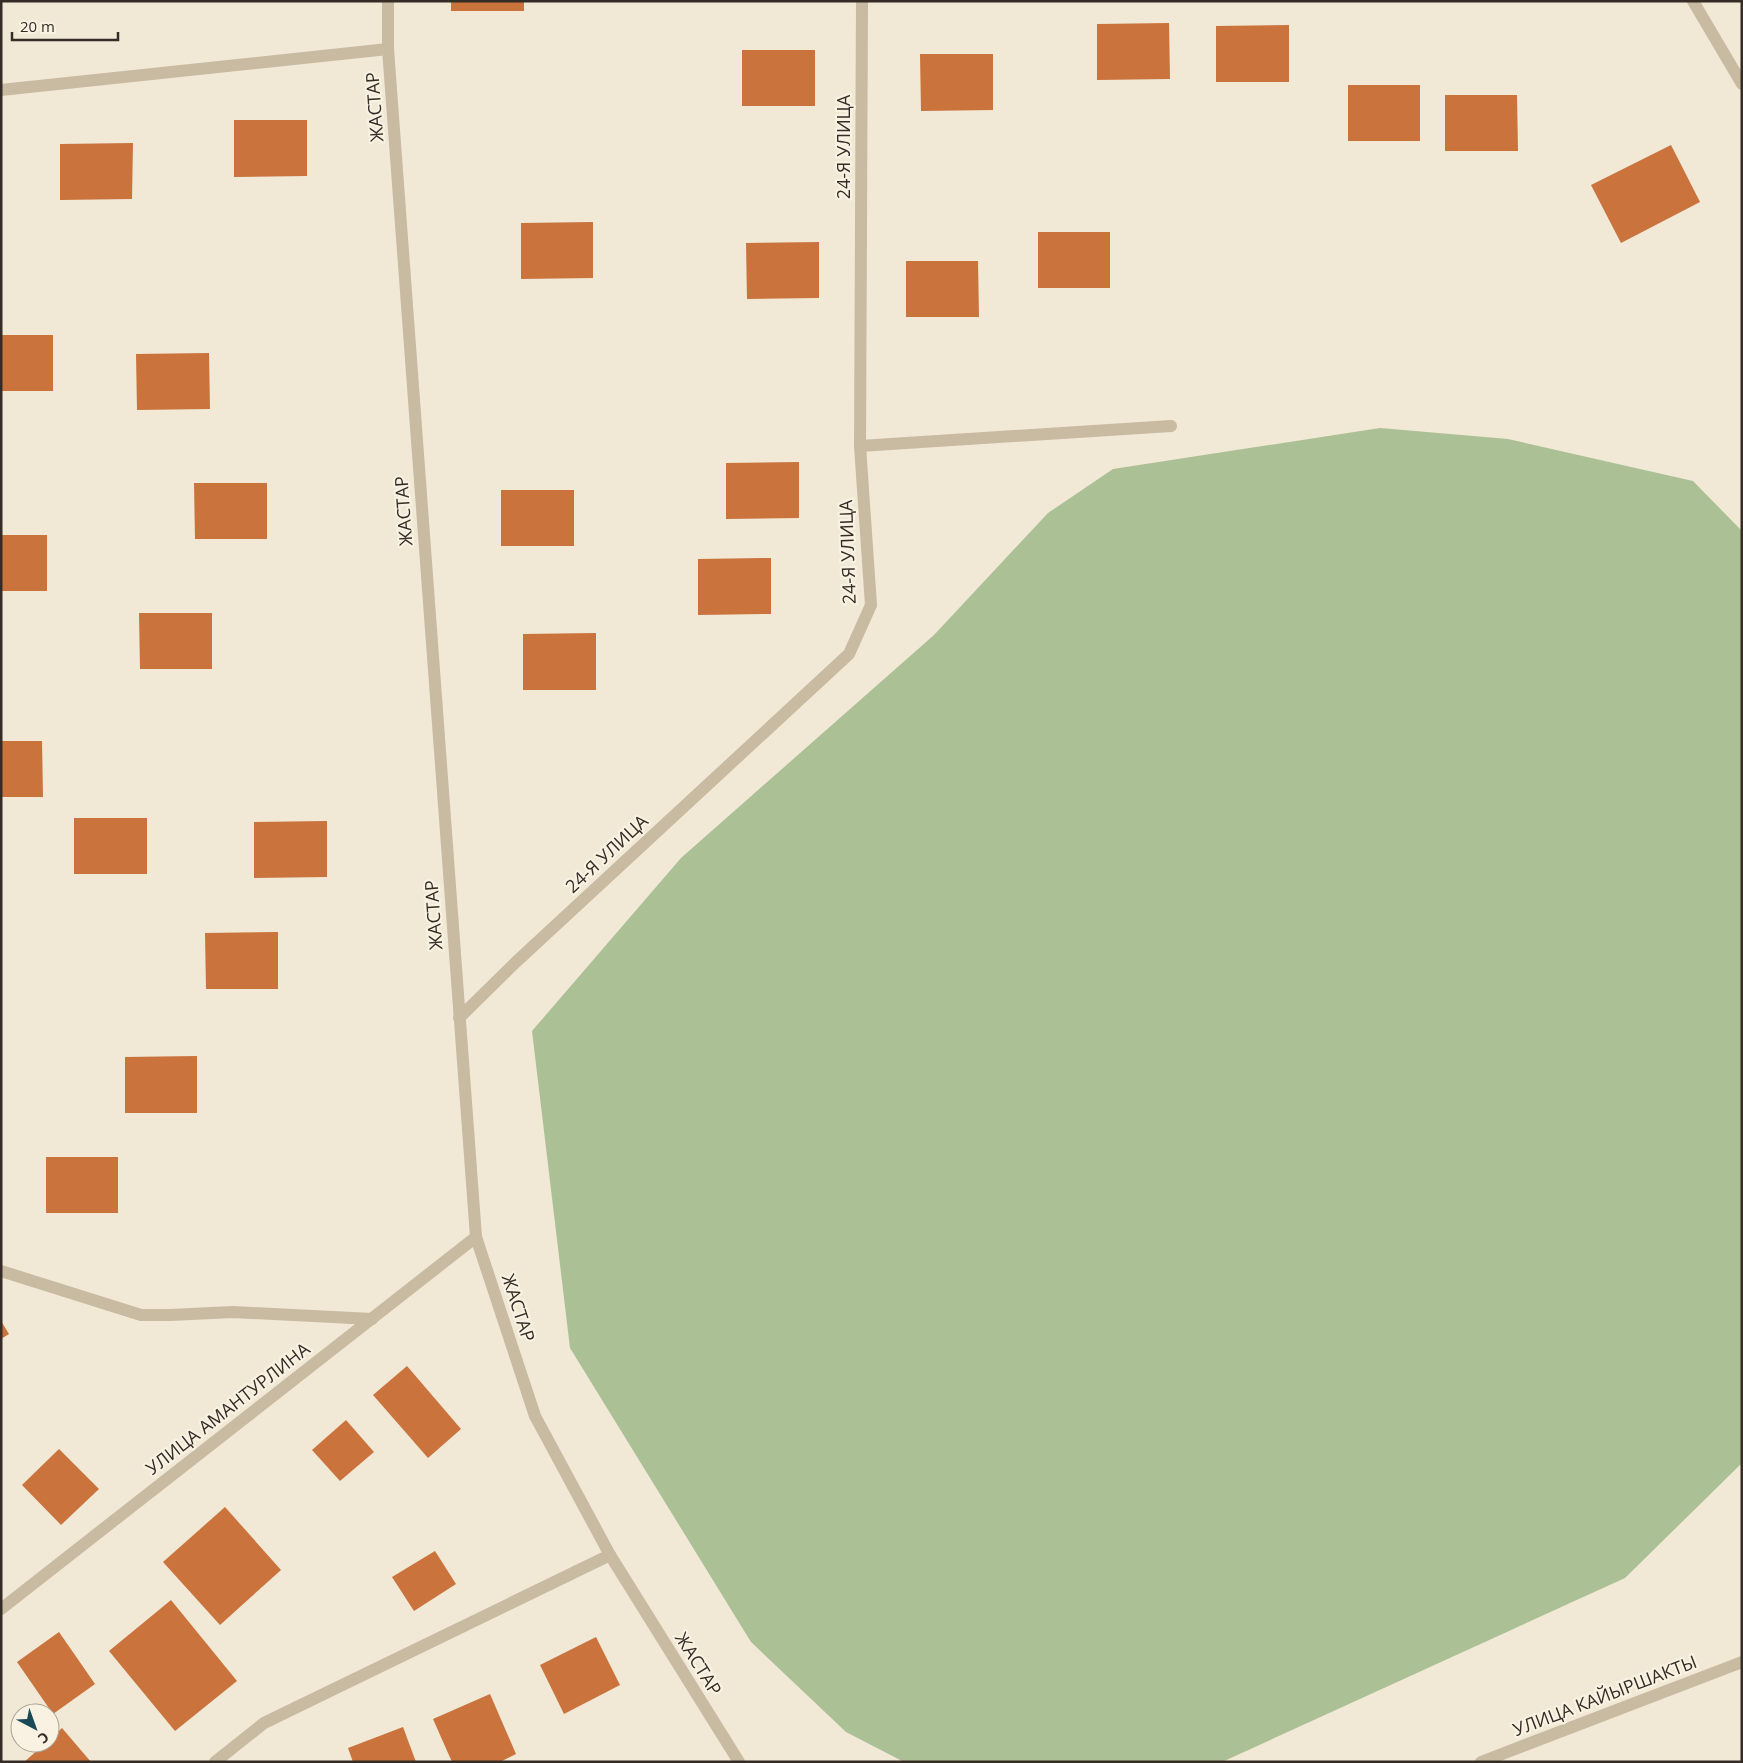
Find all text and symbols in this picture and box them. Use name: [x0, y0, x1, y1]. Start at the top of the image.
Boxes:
scale bar: [12, 10, 119, 42]
text: 20 m: [20, 16, 55, 36]
street label: ЖАСТАР: [360, 71, 388, 143]
street label: 24-Я УЛИЦА: [831, 94, 855, 199]
street label: ЖАСТАР: [389, 475, 417, 547]
street label: 24-Я УЛИЦА: [833, 499, 861, 605]
street label: 24-Я УЛИЦА: [560, 808, 653, 898]
street label: ЖАСТАР: [419, 879, 447, 951]
street label: ЖАСТАР: [497, 1271, 541, 1345]
street label: УЛИЦА АМАНТУРЛИНА: [140, 1336, 315, 1480]
street label: ЖАСТАР: [670, 1627, 728, 1700]
street label: УЛИЦА КАЙЫРШАКТЫ: [1509, 1649, 1700, 1741]
north arrow: [10, 1703, 60, 1753]
text: С: [34, 1728, 53, 1748]

